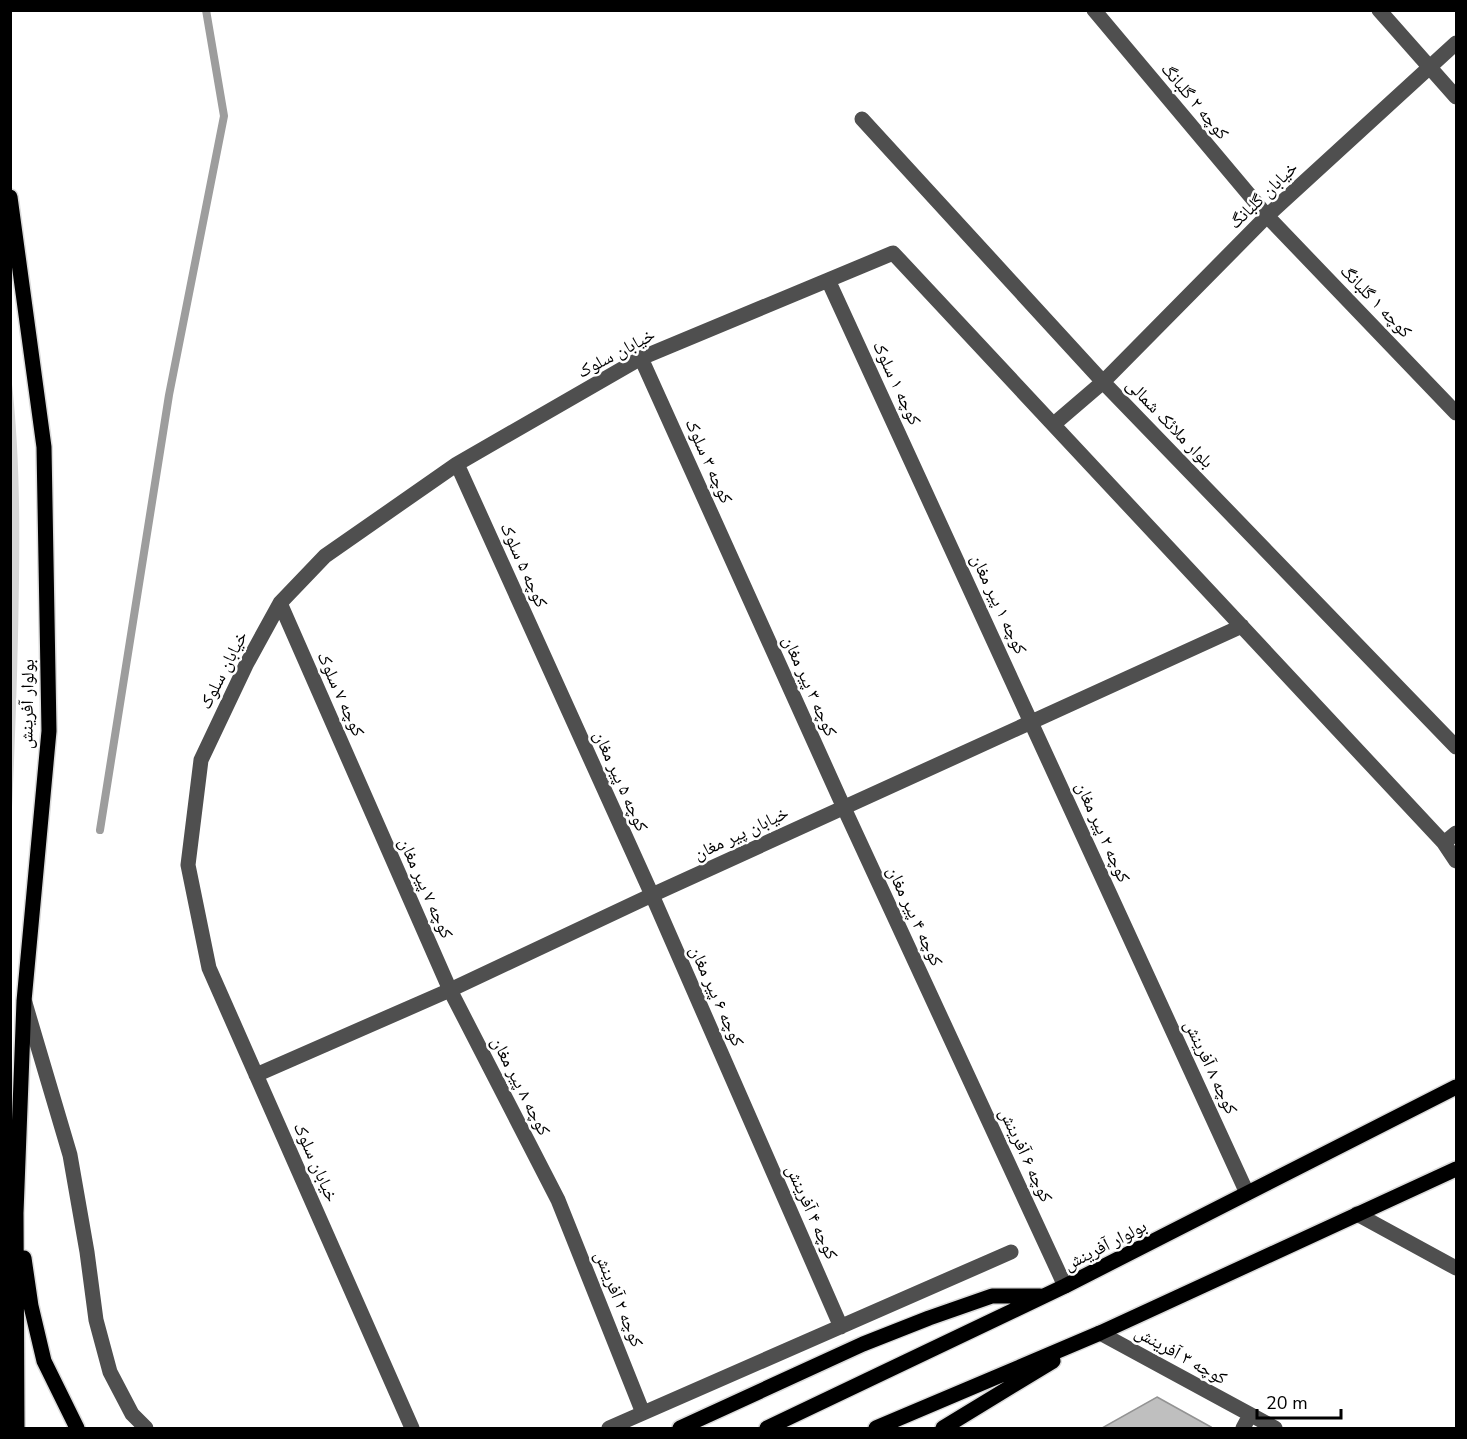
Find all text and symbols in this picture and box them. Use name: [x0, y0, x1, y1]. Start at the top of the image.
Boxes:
street label: کوچه ۲ گلبانگ: [1156, 57, 1235, 145]
street label: خیابان گلبانگ: [1223, 156, 1303, 234]
street label: کوچه ۱ گلبانگ: [1335, 259, 1417, 343]
street label: خیابان سلوک: [573, 322, 659, 384]
street label: کوچه ۱ سلوک: [867, 337, 927, 430]
street label: بلوار ملائک شمالی: [1121, 373, 1219, 473]
street label: کوچه ۳ سلوک: [680, 415, 739, 508]
street label: کوچه ۵ سلوک: [495, 519, 554, 612]
street label: کوچه ۱ پیر مغان: [965, 550, 1033, 659]
street label: خیابان سلوک: [193, 627, 253, 713]
street label: کوچه ۳ پیر مغان: [777, 632, 843, 741]
street label: کوچه ۷ سلوک: [312, 648, 371, 741]
street label: بولوار آفرینش: [14, 659, 40, 749]
street label: کوچه ۵ پیر مغان: [588, 727, 654, 836]
street label: کوچه ۲ پیر مغان: [1070, 778, 1136, 887]
street label: خیابان پیر مغان: [689, 800, 793, 866]
street label: کوچه ۷ پیر مغان: [393, 834, 459, 943]
street label: کوچه ۴ پیر مغان: [881, 862, 949, 971]
street label: کوچه ۶ پیر مغان: [684, 942, 750, 1051]
street label: کوچه ۸ آفرینش: [1179, 1016, 1244, 1119]
street label: کوچه ۸ پیر مغان: [486, 1032, 556, 1140]
street label: کوچه ۶ آفرینش: [994, 1104, 1059, 1207]
street label: خیابان سلوک: [288, 1118, 344, 1206]
street label: کوچه ۴ آفرینش: [780, 1161, 844, 1264]
street label: بولوار آفرینش: [1059, 1214, 1151, 1276]
street label: کوچه ۲ آفرینش: [589, 1247, 649, 1351]
street label: کوچه ۳ آفرینش: [1131, 1320, 1232, 1390]
scale bar: [1257, 1382, 1341, 1420]
text: 20 m: [1266, 1391, 1308, 1415]

